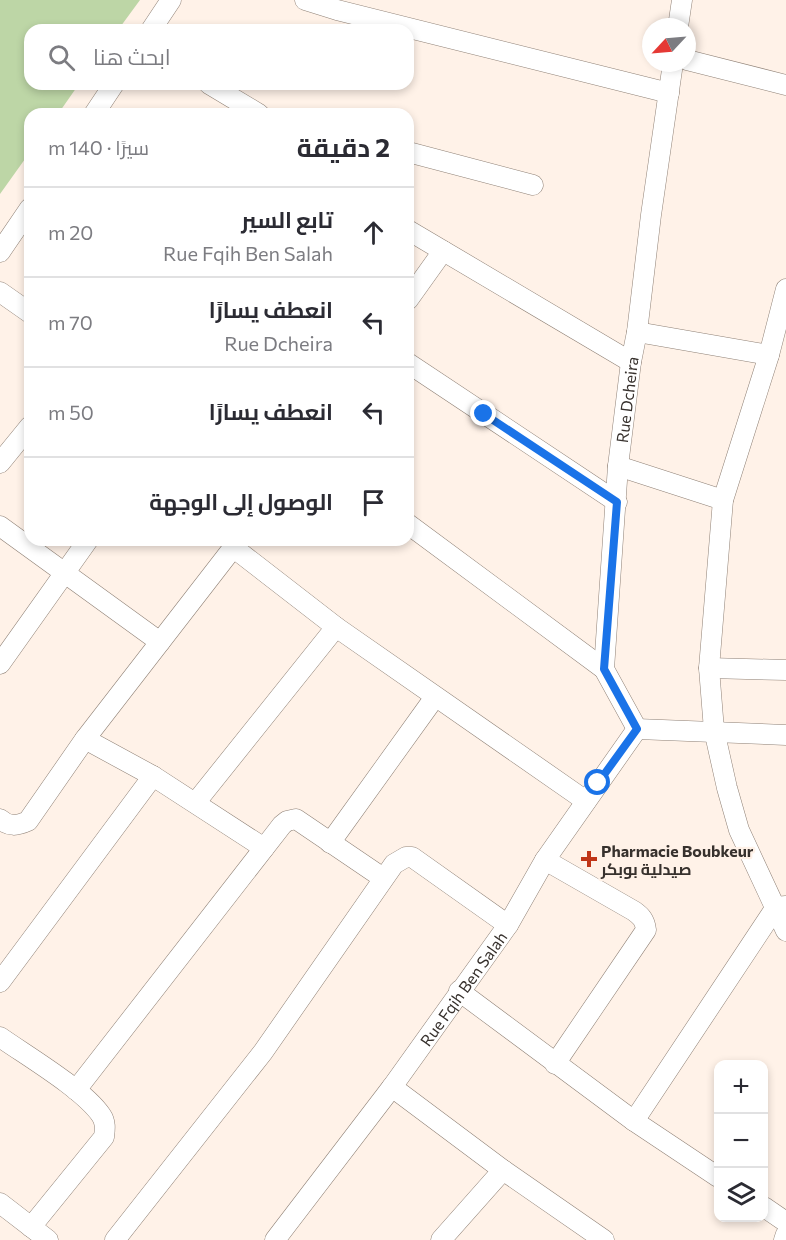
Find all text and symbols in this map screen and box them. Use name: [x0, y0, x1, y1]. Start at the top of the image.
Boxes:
north arrow: [642, 18, 696, 72]
search box: [24, 24, 414, 90]
icon: search: [45, 41, 78, 74]
text: ابحث هنا: [93, 43, 171, 70]
text: 2 دقيقة: [297, 131, 390, 162]
text: سيرًا · 140 m: [48, 135, 149, 159]
text: تابع السير: [241, 206, 333, 233]
icon: ahead: [357, 216, 390, 249]
text: 20 m: [48, 220, 93, 244]
text: Rue Fqih Ben Salah: [163, 241, 333, 265]
text: انعطف يسارًا: [209, 296, 333, 323]
icon: left: [357, 306, 390, 339]
text: 70 m: [48, 310, 93, 334]
text: Rue Dcheira: [224, 331, 333, 355]
street label: Rue Dcheira: [611, 354, 641, 444]
icon: left: [357, 396, 390, 429]
text: انعطف يسارًا: [209, 398, 333, 425]
text: 50 m: [48, 400, 94, 424]
route end: [470, 400, 496, 426]
icon: arrive: [357, 486, 390, 519]
text: الوصول إلى الوجهة: [149, 488, 333, 515]
route start: [584, 769, 610, 795]
place label: Pharmacie Boubkeur صيدلية بوبكر: [600, 841, 754, 879]
marker: Pharmacie Boubkeur صيدلية بوبكر: [582, 852, 596, 866]
street label: Rue Fqih Ben Salah: [415, 927, 510, 1049]
map controls: [714, 1060, 768, 1222]
button: +: [714, 1060, 768, 1114]
button: −: [714, 1114, 768, 1168]
button: layers: [714, 1168, 768, 1222]

